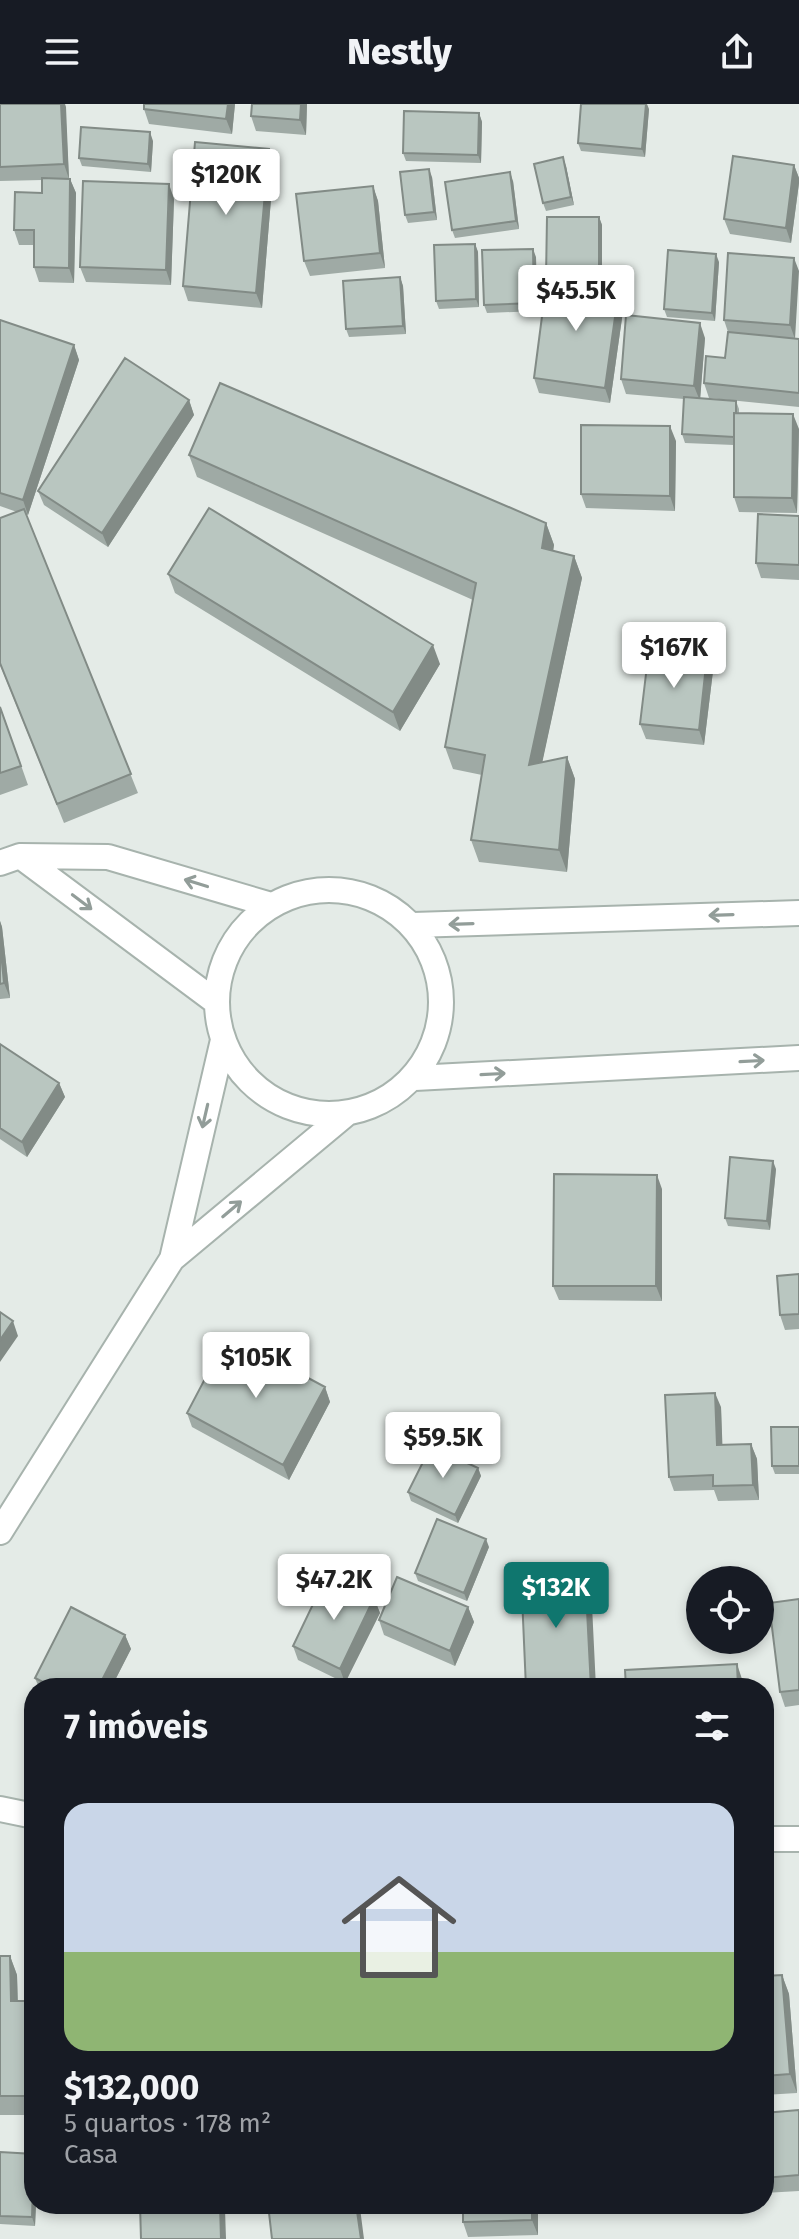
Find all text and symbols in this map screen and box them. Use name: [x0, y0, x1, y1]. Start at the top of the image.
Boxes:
icon: menu: [40, 30, 84, 74]
text: Nestly: [347, 30, 452, 74]
icon: share: [715, 30, 759, 74]
pin: $120K: [170, 149, 282, 217]
text: $120K: [191, 159, 261, 190]
pin: $45.5K: [511, 265, 641, 333]
text: $45.5K: [536, 275, 616, 306]
pin: $167K: [618, 622, 730, 690]
text: $167K: [640, 632, 708, 663]
one-way arrow: [183, 875, 209, 890]
one-way arrow: [71, 894, 93, 910]
one-way arrow: [708, 908, 735, 923]
one-way arrow: [448, 916, 475, 931]
one-way arrow: [738, 1053, 765, 1068]
one-way arrow: [479, 1066, 506, 1081]
one-way arrow: [197, 1102, 212, 1128]
one-way arrow: [222, 1200, 242, 1218]
pin: $105K: [200, 1332, 312, 1400]
text: $105K: [220, 1342, 292, 1373]
pin: $59.5K: [378, 1412, 508, 1480]
text: $59.5K: [403, 1422, 483, 1453]
pin: $47.2K: [269, 1554, 399, 1622]
pin: $132K: [500, 1562, 612, 1630]
text: $47.2K: [296, 1564, 372, 1595]
map controls: [686, 1566, 774, 1654]
button: locate: [686, 1566, 774, 1654]
text: $132K: [522, 1572, 590, 1603]
icon: filters: [690, 1704, 734, 1748]
text: 7 imóveis: [64, 1706, 208, 1747]
icon: home: [327, 1855, 471, 1999]
text: $132,000: [64, 2067, 200, 2108]
text: 5 quartos · 178 m²: [64, 2108, 271, 2139]
text: Casa: [64, 2139, 118, 2170]

